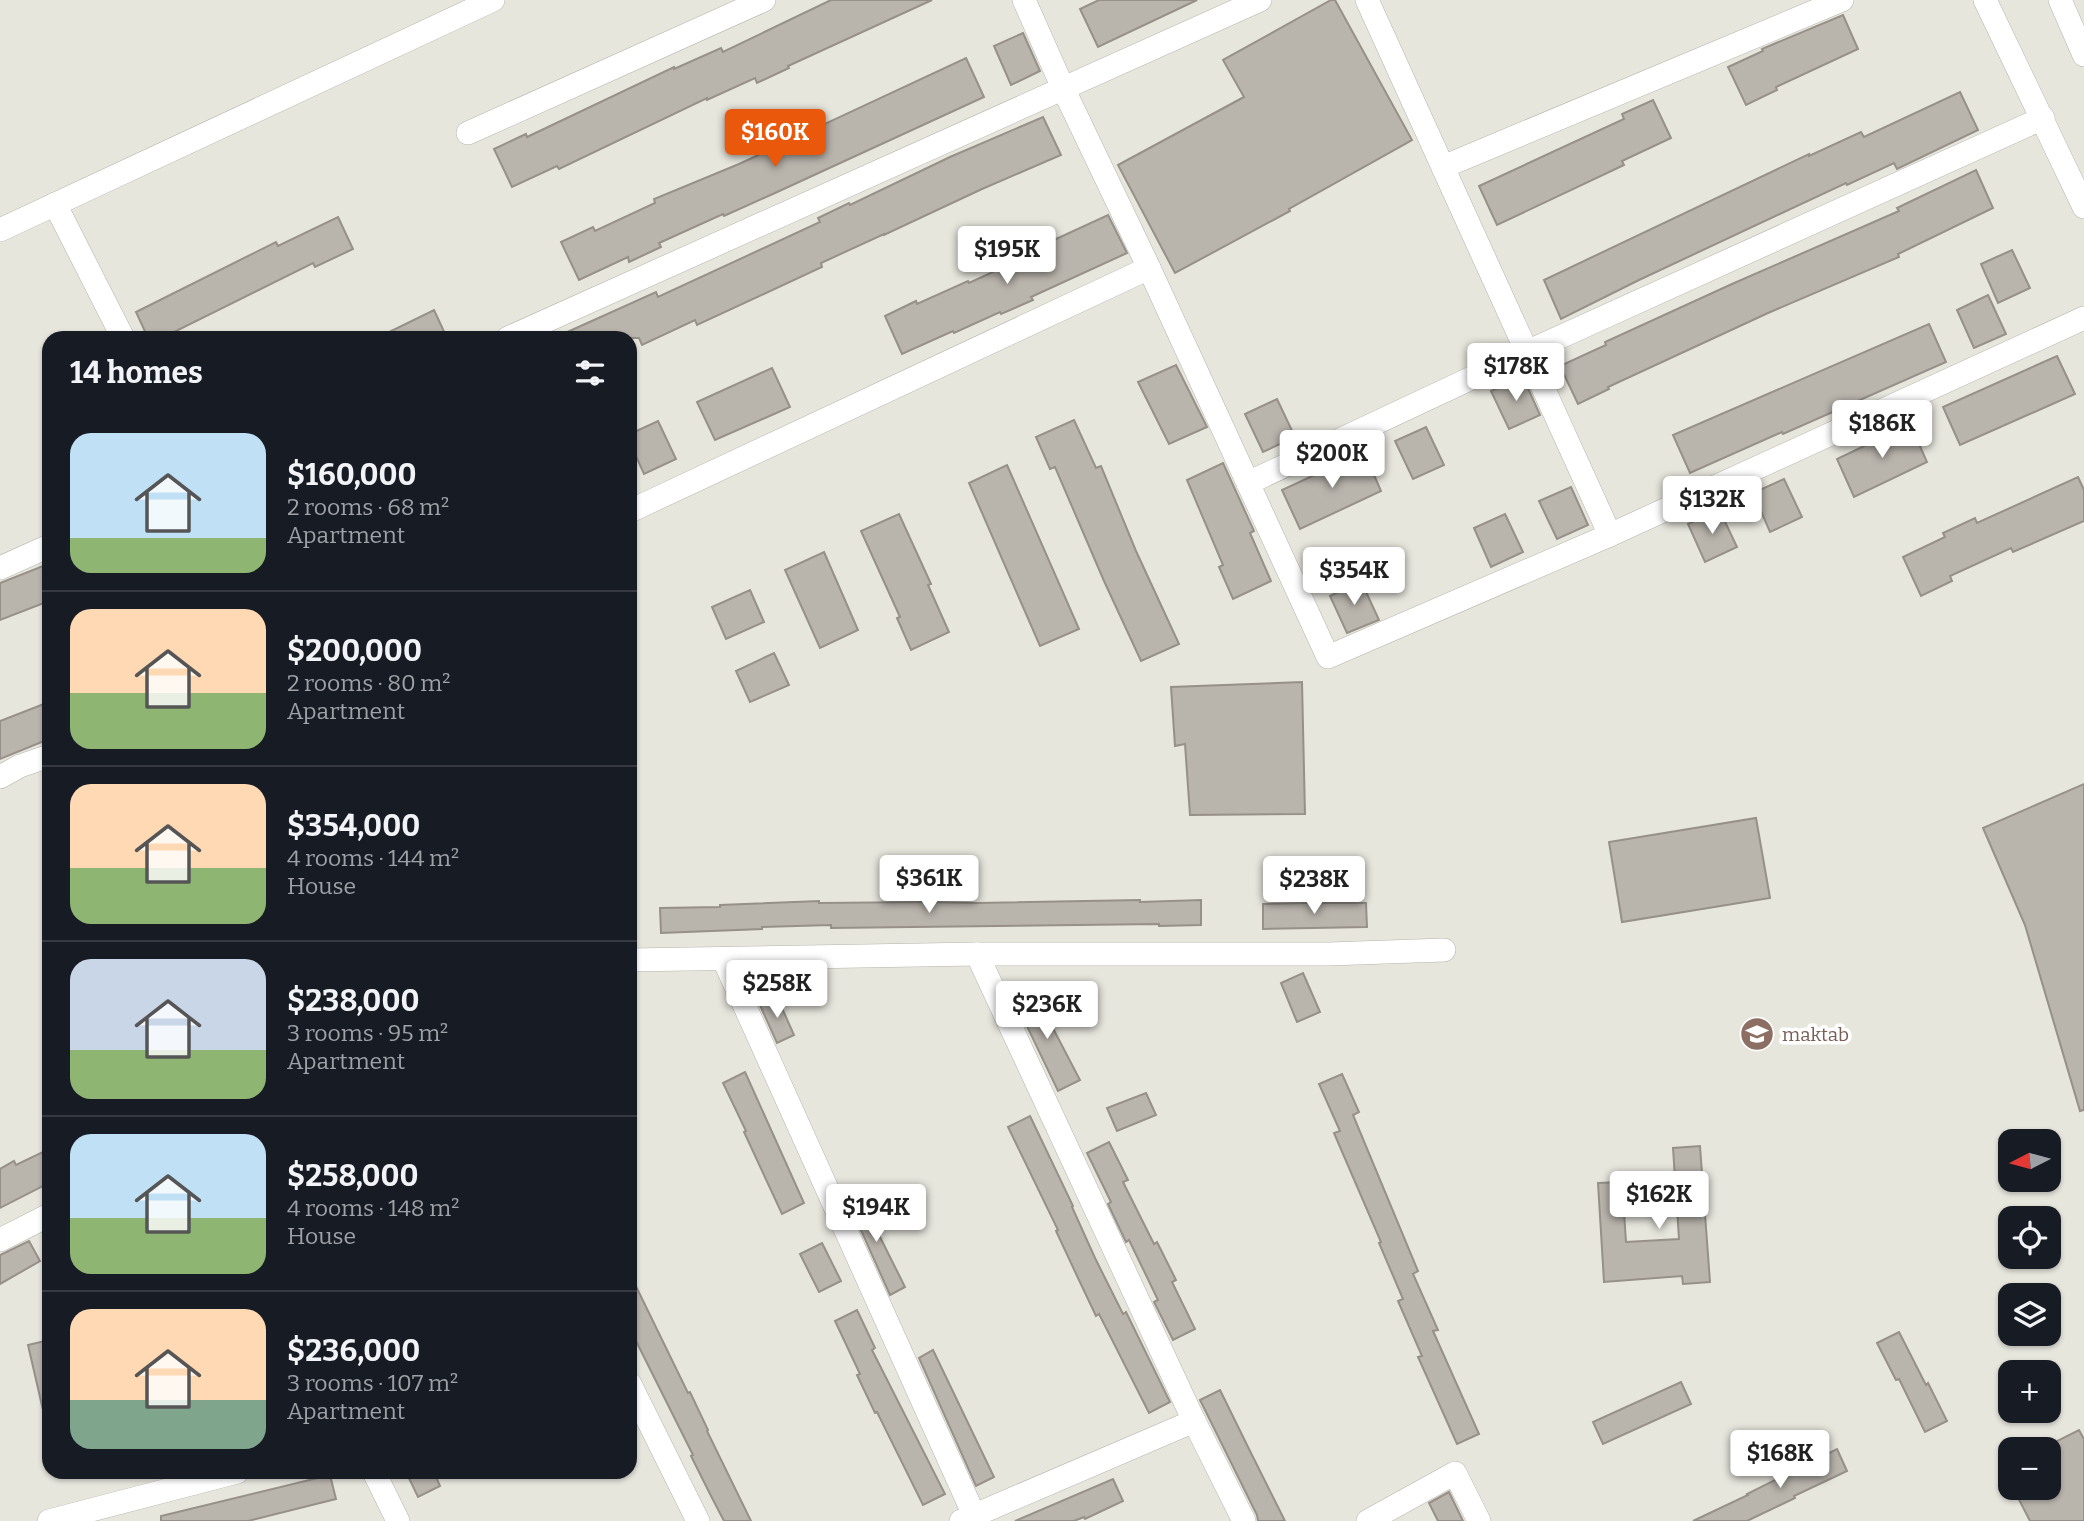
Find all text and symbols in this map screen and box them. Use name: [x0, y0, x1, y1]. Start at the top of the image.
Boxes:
pin: $160K: [726, 110, 824, 169]
text: $160K: [741, 118, 809, 146]
pin: $195K: [958, 226, 1056, 286]
text: $195K: [974, 235, 1040, 263]
pin: $178K: [1467, 344, 1565, 403]
text: $178K: [1483, 352, 1549, 380]
icon: filters: [571, 354, 609, 392]
text: 14 homes: [70, 355, 203, 391]
pin: $186K: [1833, 400, 1931, 460]
text: $186K: [1848, 409, 1916, 437]
pin: $200K: [1283, 430, 1381, 490]
text: $200K: [1296, 439, 1368, 467]
text: $160,000: [287, 457, 417, 493]
icon: home: [126, 461, 210, 545]
pin: $132K: [1663, 476, 1761, 536]
text: $132K: [1679, 485, 1745, 513]
text: 2 rooms · 68 m²: [287, 493, 449, 521]
text: Apartment: [287, 521, 405, 549]
pin: $354K: [1305, 548, 1403, 607]
text: $354K: [1319, 556, 1389, 584]
text: $200,000: [287, 633, 422, 669]
icon: home: [126, 637, 210, 721]
text: 2 rooms · 80 m²: [287, 669, 450, 697]
text: Apartment: [287, 697, 405, 725]
text: $354,000: [287, 808, 420, 844]
icon: home: [126, 812, 210, 896]
text: 4 rooms · 144 m²: [287, 844, 459, 872]
pin: $361K: [880, 856, 978, 915]
pin: $238K: [1265, 856, 1363, 916]
text: $361K: [896, 864, 962, 892]
text: $238K: [1279, 865, 1349, 893]
text: House: [287, 872, 356, 900]
pin: $258K: [728, 960, 826, 1020]
text: $258K: [742, 969, 812, 997]
pin: $236K: [998, 982, 1096, 1041]
text: $238,000: [287, 983, 420, 1019]
icon: home: [126, 987, 210, 1071]
text: $236K: [1012, 990, 1082, 1018]
school or university icon: maktab: [1738, 1015, 1776, 1053]
text: 3 rooms · 95 m²: [287, 1019, 448, 1047]
place label: maktab: [1782, 1023, 1849, 1046]
text: Apartment: [287, 1047, 405, 1075]
north arrow: [1998, 1129, 2062, 1192]
map controls: [1998, 1129, 2061, 1500]
text: $258,000: [287, 1158, 419, 1194]
icon: home: [126, 1162, 210, 1246]
pin: $162K: [1610, 1172, 1708, 1231]
text: $162K: [1626, 1180, 1692, 1208]
pin: $194K: [827, 1184, 925, 1244]
text: $194K: [842, 1193, 910, 1221]
text: 4 rooms · 148 m²: [287, 1194, 459, 1222]
button: locate: [1998, 1206, 2061, 1269]
text: House: [287, 1222, 356, 1250]
button: layers: [1998, 1283, 2061, 1346]
text: $236,000: [287, 1333, 420, 1369]
icon: home: [126, 1337, 210, 1421]
button: +: [1998, 1360, 2061, 1423]
text: 3 rooms · 107 m²: [287, 1369, 458, 1397]
text: Apartment: [287, 1397, 405, 1425]
pin: $168K: [1731, 1430, 1829, 1490]
button: −: [1998, 1437, 2061, 1500]
text: $168K: [1746, 1439, 1814, 1467]

